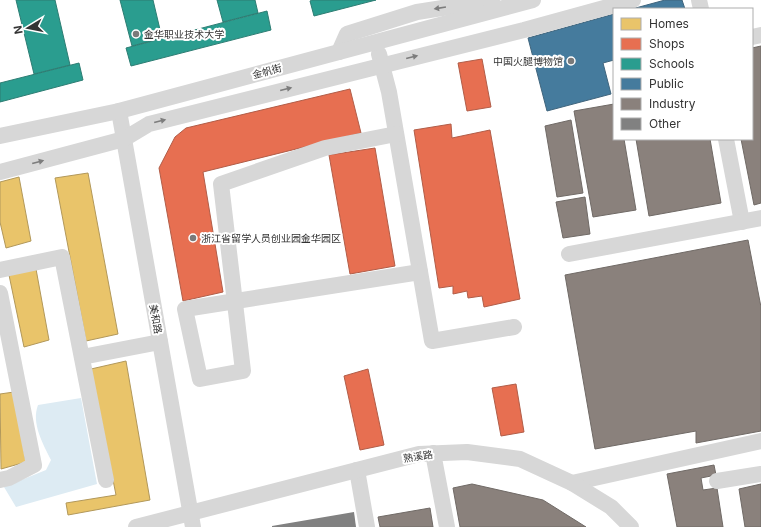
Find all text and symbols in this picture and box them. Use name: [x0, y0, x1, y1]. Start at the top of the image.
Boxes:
one-way arrow: [434, 6, 446, 12]
north arrow: [8, 8, 48, 48]
legend: [613, 8, 753, 140]
text: Homes: [649, 16, 689, 31]
text: N: [11, 24, 26, 35]
place label: 金华职业技术大学: [144, 28, 224, 40]
marker: 金华职业技术大学: [131, 29, 141, 39]
text: Shops: [649, 36, 685, 51]
one-way arrow: [406, 54, 419, 60]
place label: 中国火腿博物馆: [493, 55, 563, 67]
marker: 中国火腿博物馆: [566, 56, 576, 66]
text: Schools: [649, 56, 694, 71]
street label: 金帆街: [251, 61, 283, 81]
text: Public: [649, 76, 684, 91]
one-way arrow: [281, 86, 293, 92]
text: Industry: [649, 96, 696, 111]
text: Other: [649, 116, 681, 131]
one-way arrow: [154, 118, 167, 124]
one-way arrow: [32, 159, 44, 165]
place label: 浙江省留学人员创业园金华园区: [201, 232, 341, 244]
marker: 浙江省留学人员创业园金华园区: [188, 233, 198, 243]
street label: 美和路: [147, 303, 165, 335]
street label: 熟溪路: [402, 448, 434, 464]

